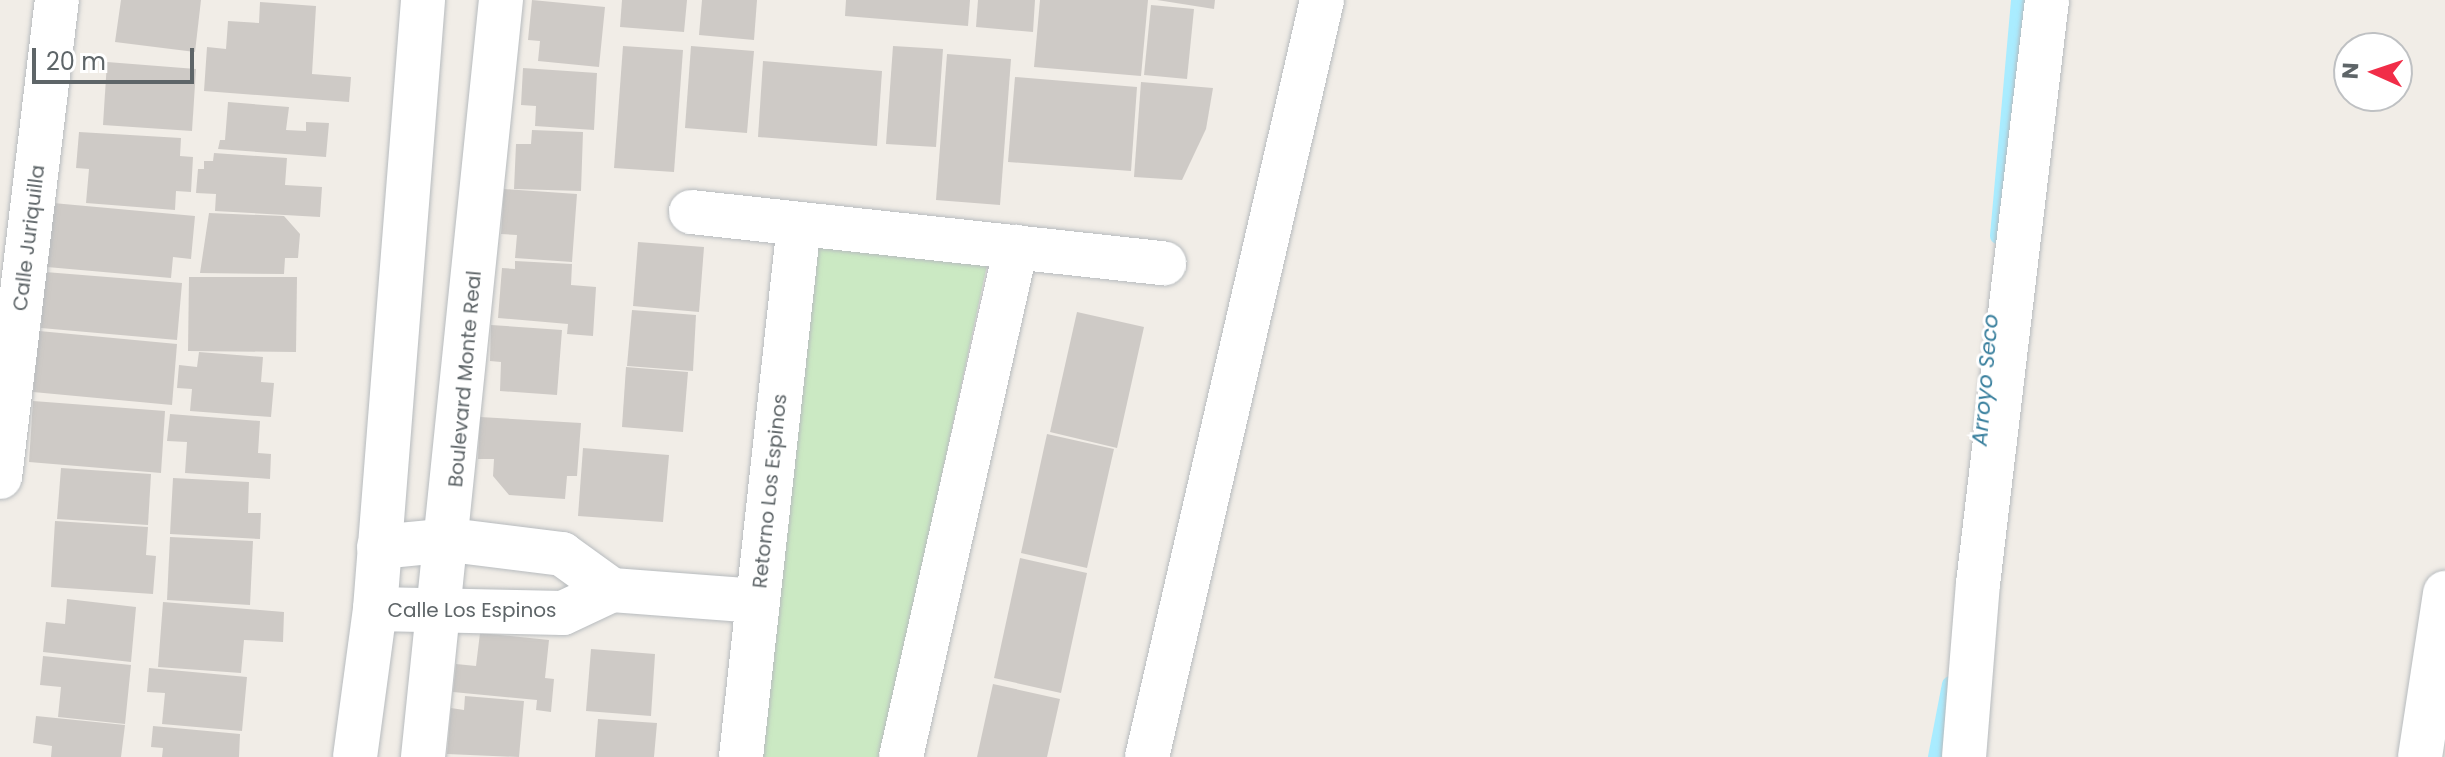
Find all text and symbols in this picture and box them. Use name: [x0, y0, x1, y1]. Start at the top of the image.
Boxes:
scale bar: [36, 32, 198, 82]
north arrow: [2333, 32, 2413, 112]
text: 20 m: [46, 45, 106, 78]
text: N: [2335, 62, 2366, 80]
street label: Calle Juriquilla: [8, 164, 50, 312]
street label: Boulevard Monte Real: [444, 270, 486, 488]
water label: Arroyo Seco: [1966, 313, 2004, 447]
street label: Retorno Los Espinos: [748, 393, 792, 589]
street label: Calle Los Espinos: [388, 598, 556, 622]

